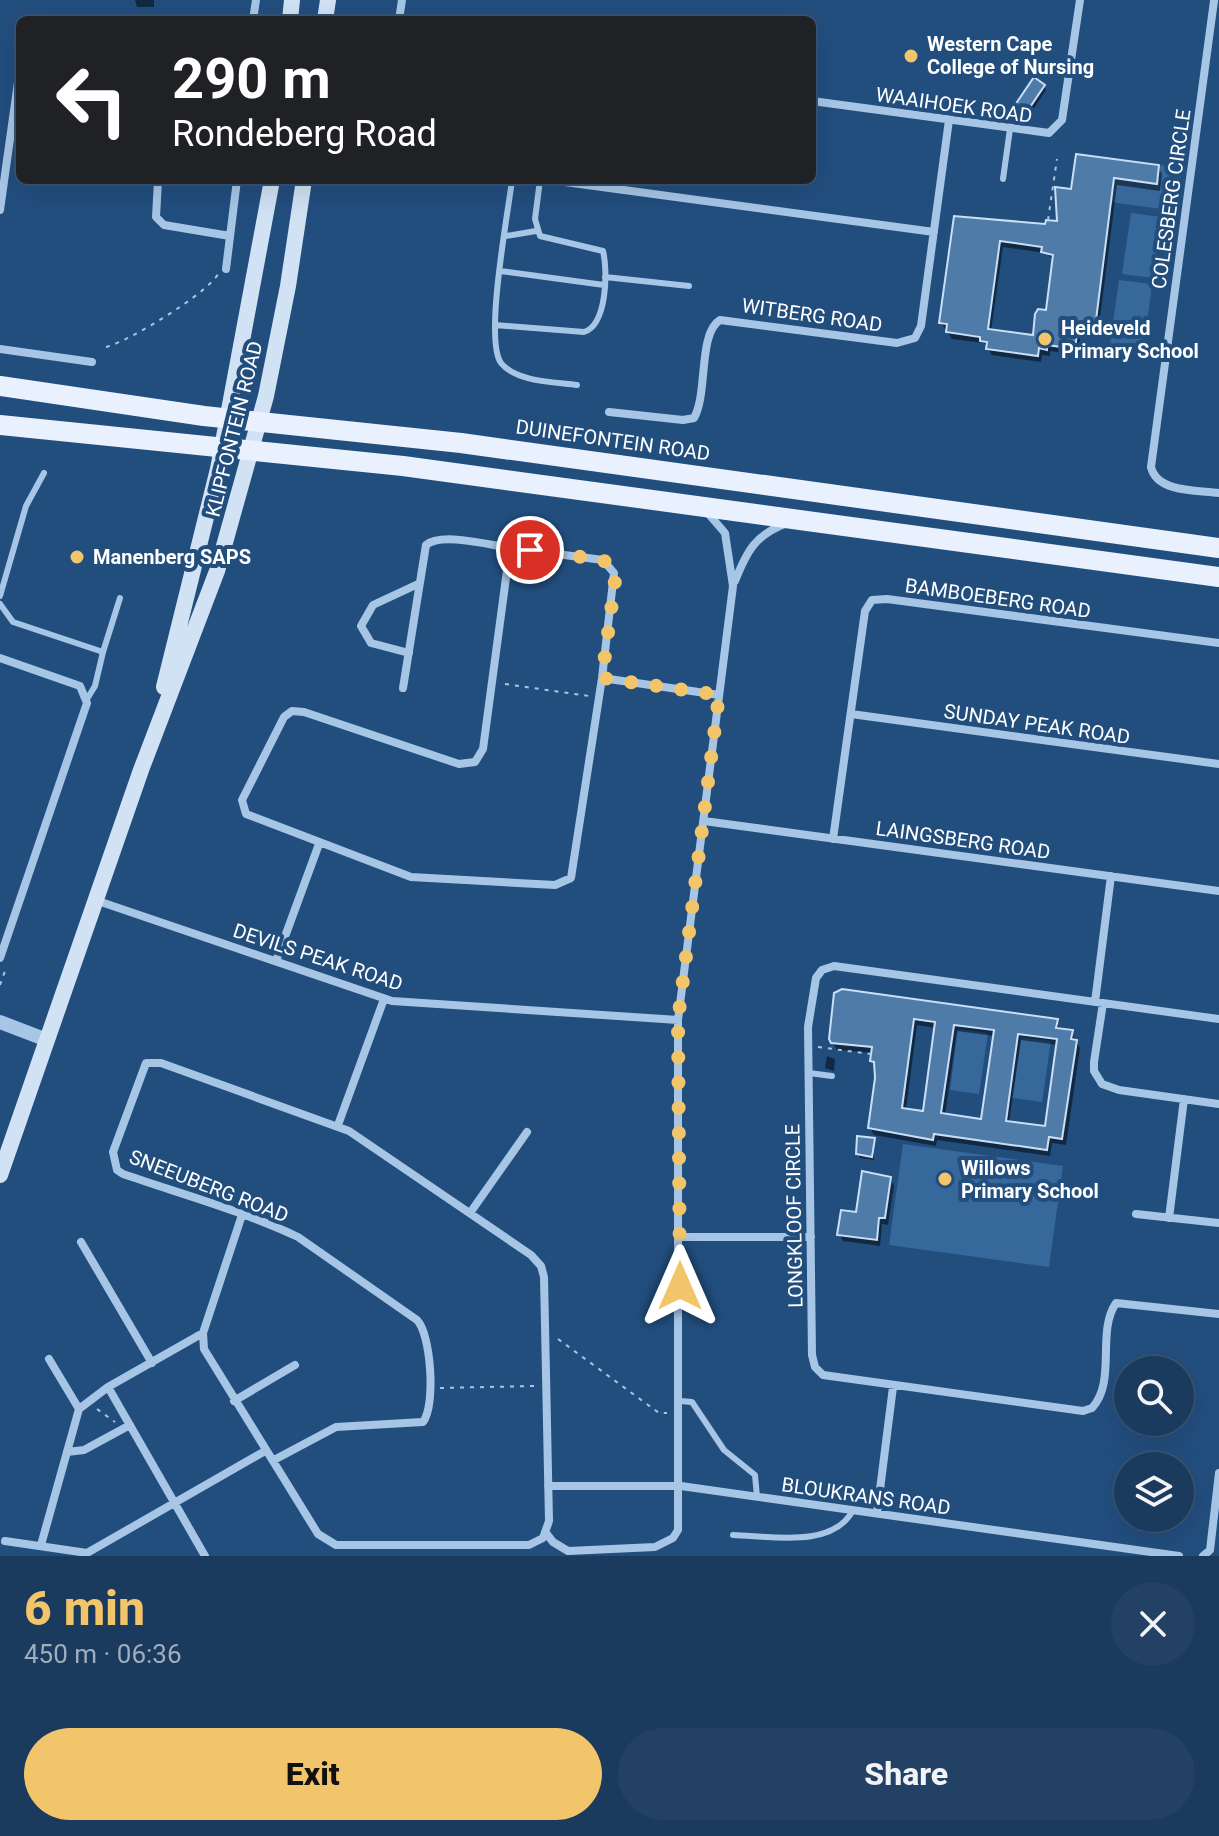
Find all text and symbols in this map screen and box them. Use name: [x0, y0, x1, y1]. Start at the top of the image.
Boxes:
place label: Western Cape College of Nursing: [927, 32, 1094, 79]
text: 290 m: [172, 46, 331, 112]
marker: Western Cape College of Nursing: [902, 47, 920, 65]
icon: left: [40, 48, 144, 152]
street label: WAAIHOEK ROAD: [874, 82, 1034, 128]
street label: COLESBERG CIRCLE: [1146, 107, 1196, 291]
text: Rondeberg Road: [172, 113, 437, 155]
street label: WITBERG ROAD: [740, 293, 884, 337]
place label: Heideveld Primary School: [1061, 316, 1199, 363]
marker: Heideveld Primary School: [1036, 330, 1054, 348]
street label: KLIPFONTEIN ROAD: [201, 339, 267, 519]
street label: DUINEFONTEIN ROAD: [514, 414, 712, 466]
pin: [496, 516, 564, 584]
icon: arrive: [508, 528, 552, 572]
place label: Manenberg SAPS: [93, 545, 251, 569]
marker: Manenberg SAPS: [68, 548, 86, 566]
street label: BAMBOEBERG ROAD: [904, 573, 1092, 623]
street label: SUNDAY PEAK ROAD: [942, 699, 1132, 749]
street label: LAINGSBERG ROAD: [874, 816, 1052, 864]
street label: DEVILS PEAK ROAD: [230, 918, 406, 996]
street label: LONGKLOOF CIRCLE: [780, 1124, 808, 1308]
street label: SNEEUBERG ROAD: [126, 1145, 292, 1227]
place label: Willows Primary School: [961, 1156, 1099, 1203]
marker: Willows Primary School: [936, 1170, 954, 1188]
position arrow: [638, 1244, 722, 1328]
map controls: [1114, 1356, 1194, 1532]
button: search: [1114, 1356, 1194, 1436]
button: layers: [1114, 1452, 1194, 1532]
street label: BLOUKRANS ROAD: [780, 1472, 952, 1520]
text: 6 min: [24, 1580, 145, 1637]
button: close: [1111, 1582, 1195, 1666]
text: 450 m · 06:36: [24, 1639, 182, 1669]
button: Exit: [24, 1728, 602, 1820]
button: Share: [618, 1728, 1195, 1820]

